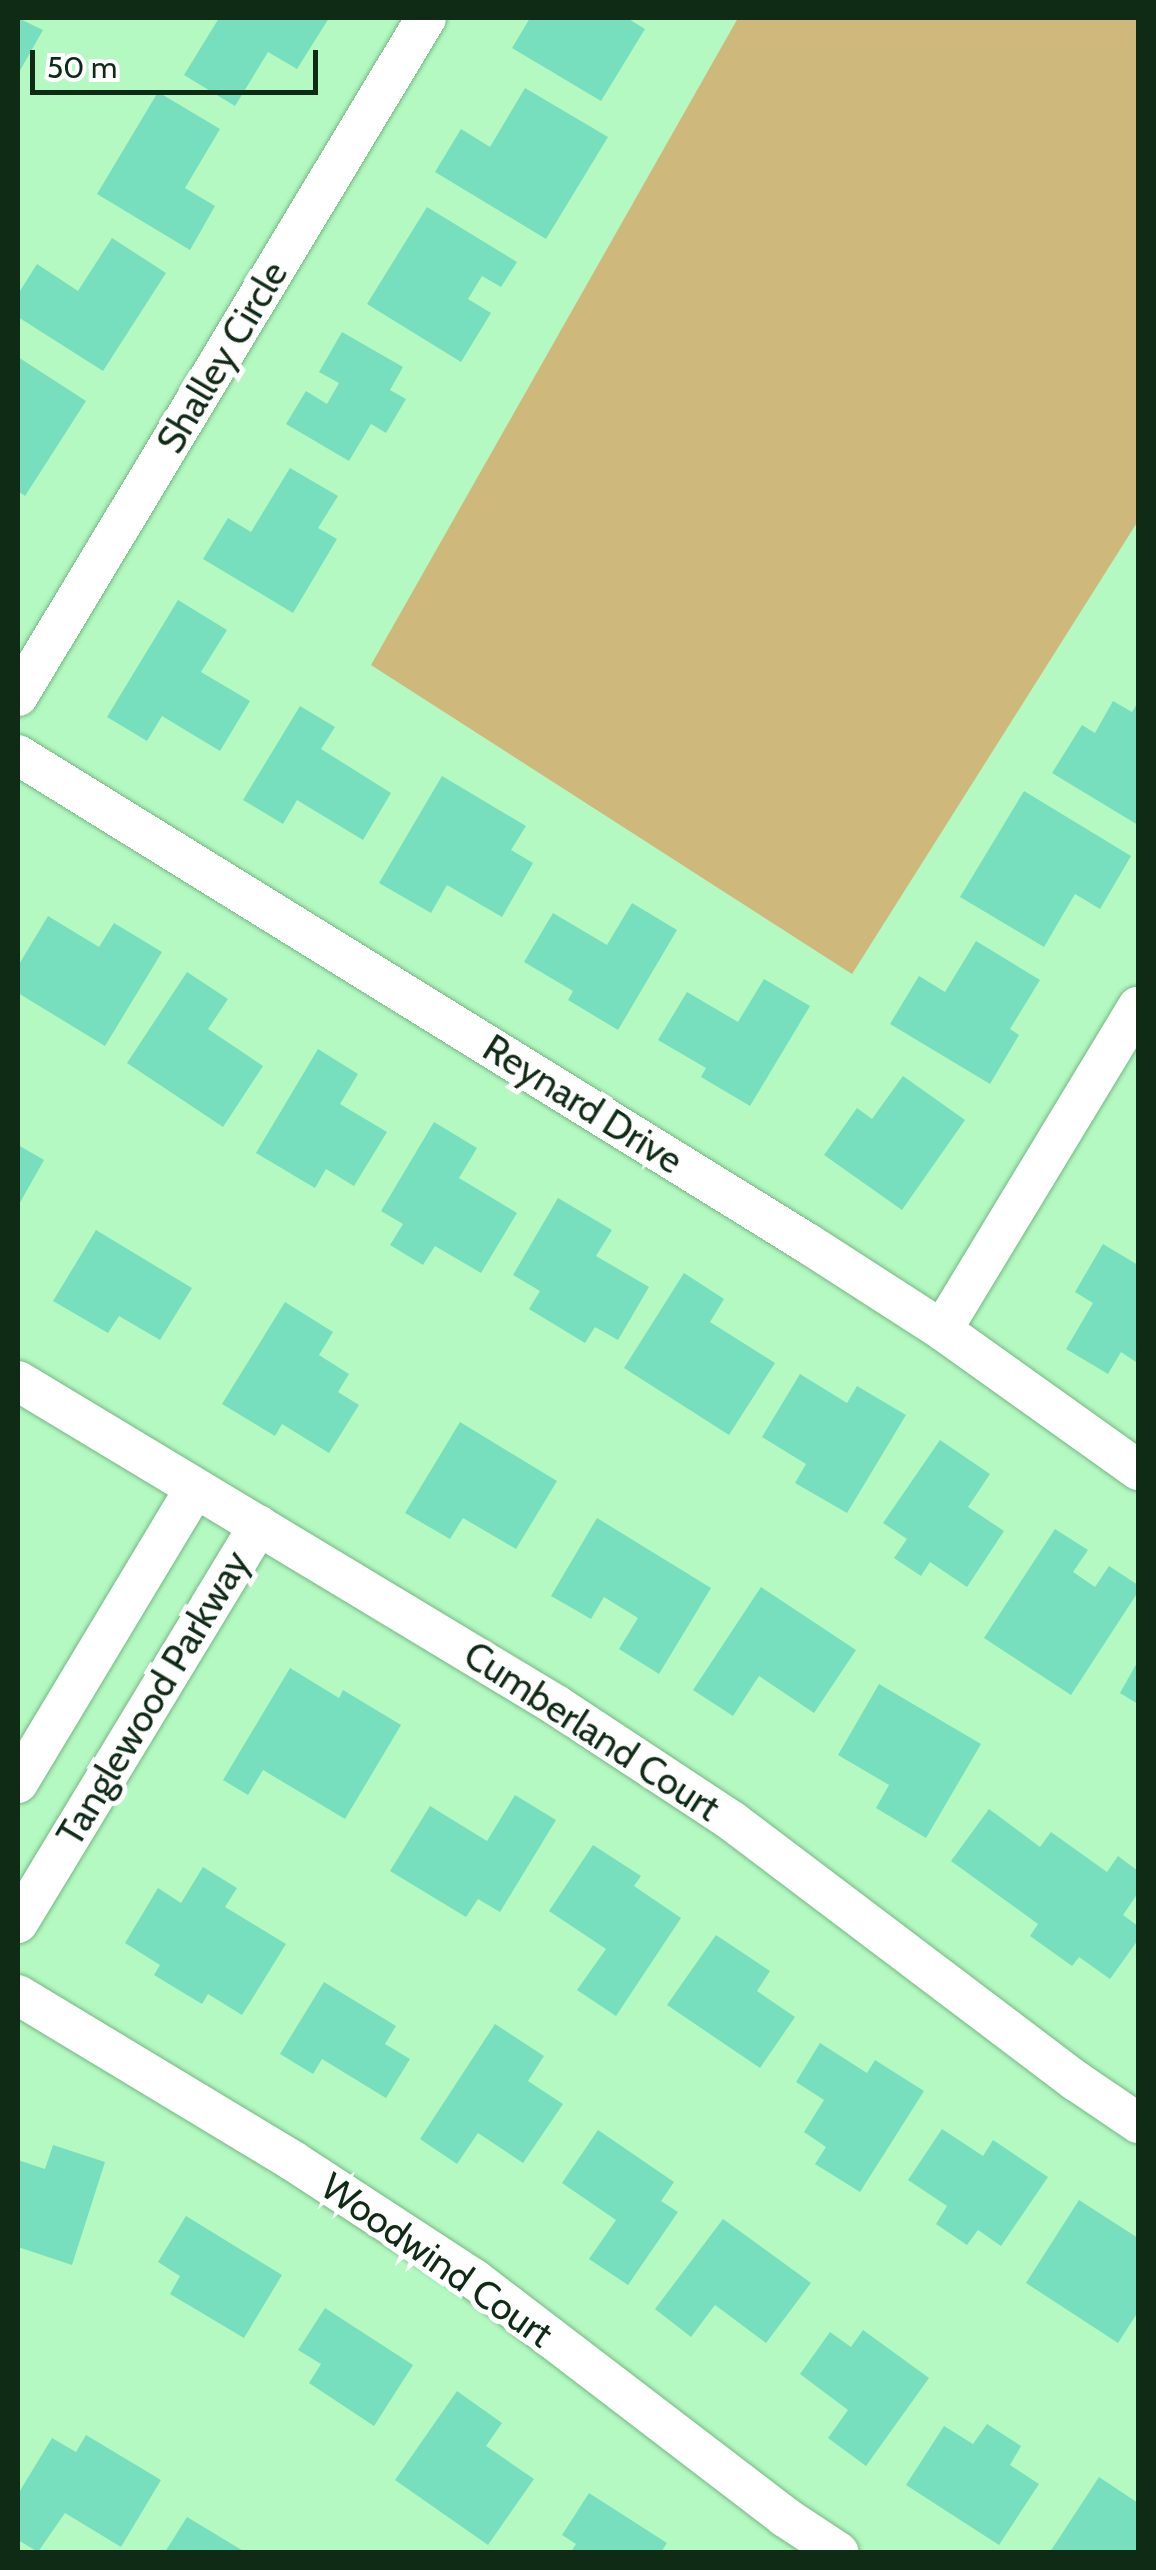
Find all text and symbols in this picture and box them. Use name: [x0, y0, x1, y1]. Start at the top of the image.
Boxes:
scale bar: [35, 30, 322, 92]
text: 50 m: [47, 49, 117, 86]
street label: Shalley Circle: [147, 253, 297, 461]
street label: Reynard Drive: [475, 1025, 691, 1183]
street label: Tanglewood Parkway: [47, 1542, 259, 1854]
street label: Cumberland Court: [456, 1631, 728, 1831]
street label: Woodwind Court: [312, 2163, 562, 2357]

